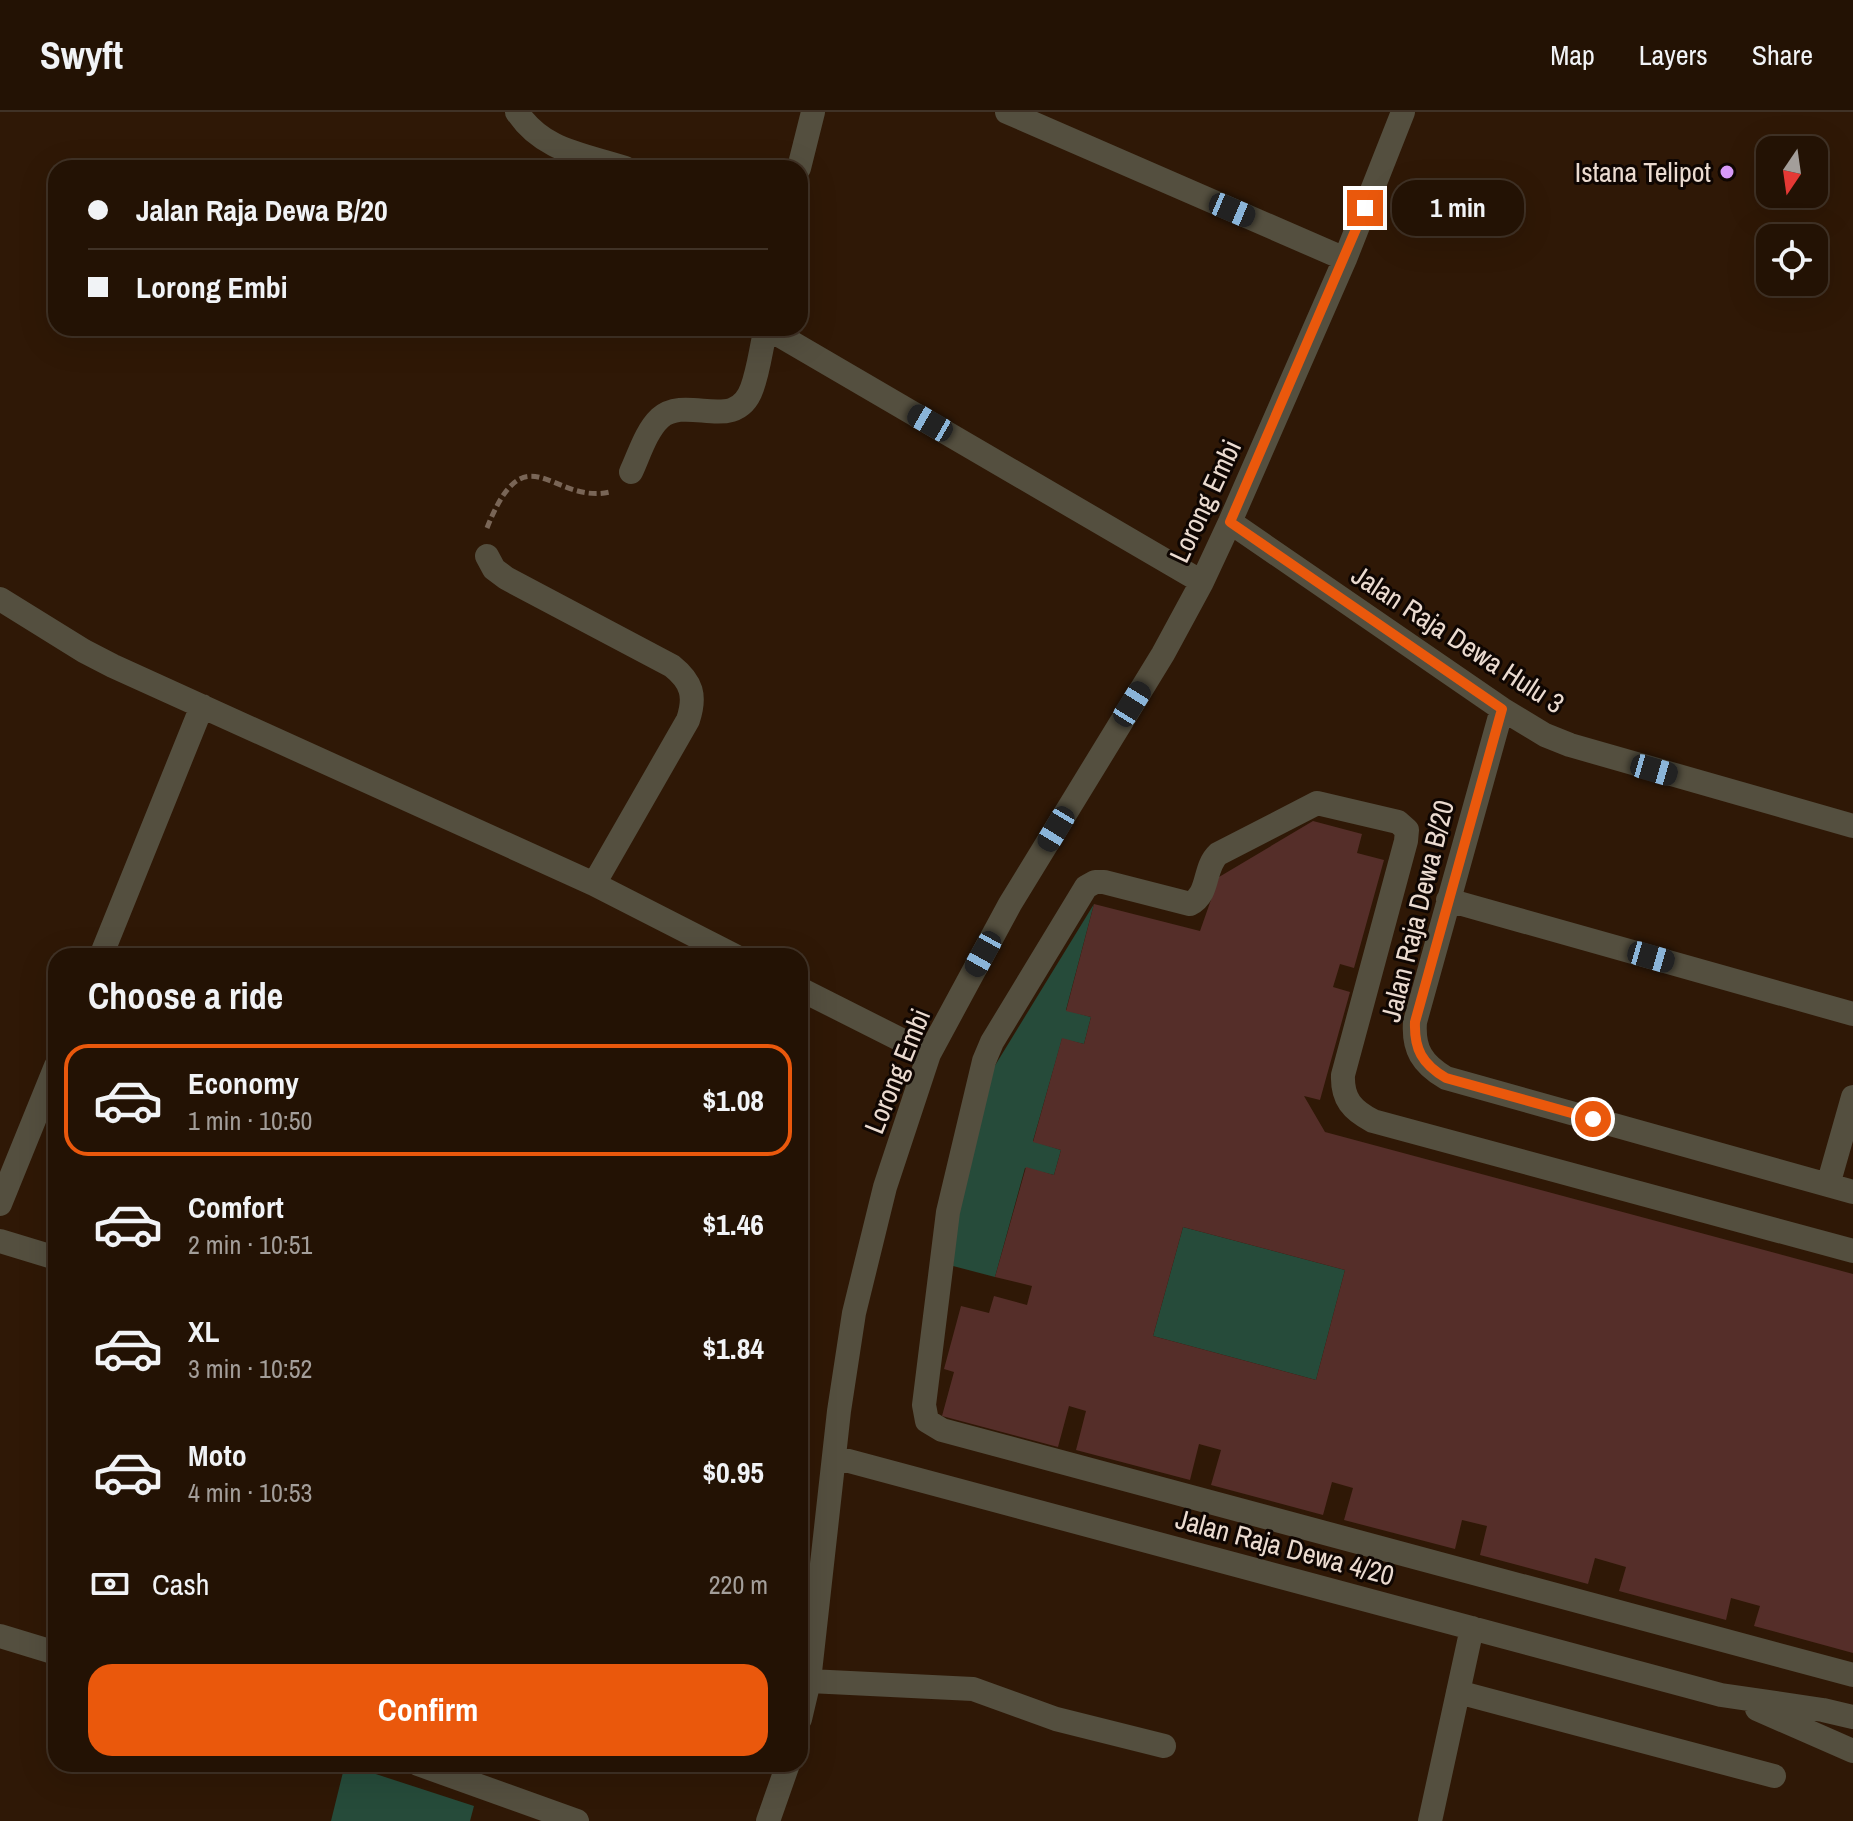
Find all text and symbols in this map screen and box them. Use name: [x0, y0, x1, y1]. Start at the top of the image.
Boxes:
text: Swyft: [40, 30, 123, 81]
text: Map: [1550, 36, 1595, 74]
text: Layers: [1639, 36, 1708, 74]
text: Share: [1752, 36, 1813, 74]
north arrow: [1756, 136, 1828, 208]
map controls: [1756, 136, 1828, 296]
place label: Istana Telipot: [1575, 153, 1711, 191]
marker: Istana Telipot: [1718, 163, 1736, 181]
callout: 1 min: [1393, 180, 1525, 236]
text: Jalan Raja Dewa B/20: [136, 190, 388, 230]
car: [1205, 190, 1259, 230]
route end: [1347, 190, 1383, 226]
text: 1 min: [1430, 190, 1486, 225]
button: locate: [1756, 224, 1828, 296]
text: Lorong Embi: [136, 267, 288, 307]
car: [903, 401, 957, 445]
street label: Lorong Embi: [1160, 433, 1250, 569]
street label: Jalan Raja Dewa Hulu 3: [1344, 556, 1572, 722]
car: [1109, 677, 1155, 731]
car: [1628, 752, 1680, 788]
street label: Jalan Raja Dewa B/20: [1371, 796, 1463, 1026]
car: [1033, 802, 1079, 856]
car: [961, 927, 1005, 981]
car: [1625, 939, 1677, 975]
text: Choose a ride: [88, 972, 283, 1020]
street label: Lorong Embi: [855, 1003, 939, 1139]
text: Economy: [188, 1063, 299, 1103]
icon: car: [92, 1064, 164, 1136]
text: $1.08: [702, 1080, 764, 1120]
route start: [1575, 1101, 1611, 1137]
text: 1 min · 10:50: [188, 1103, 312, 1138]
text: Comfort: [188, 1187, 284, 1227]
icon: car: [92, 1188, 164, 1260]
text: $1.46: [702, 1204, 764, 1244]
text: 2 min · 10:51: [188, 1227, 312, 1262]
text: XL: [188, 1311, 219, 1351]
icon: car: [92, 1312, 164, 1384]
text: $1.84: [702, 1328, 764, 1368]
text: 3 min · 10:52: [188, 1351, 312, 1386]
text: Moto: [188, 1435, 247, 1475]
icon: car: [92, 1436, 164, 1508]
text: $0.95: [702, 1452, 764, 1492]
text: 4 min · 10:53: [188, 1475, 312, 1510]
street label: Jalan Raja Dewa 4/20: [1172, 1500, 1398, 1594]
icon: cash: [88, 1562, 132, 1606]
text: Cash: [152, 1564, 209, 1604]
text: 220 m: [709, 1567, 768, 1602]
button: Confirm: [88, 1664, 768, 1756]

